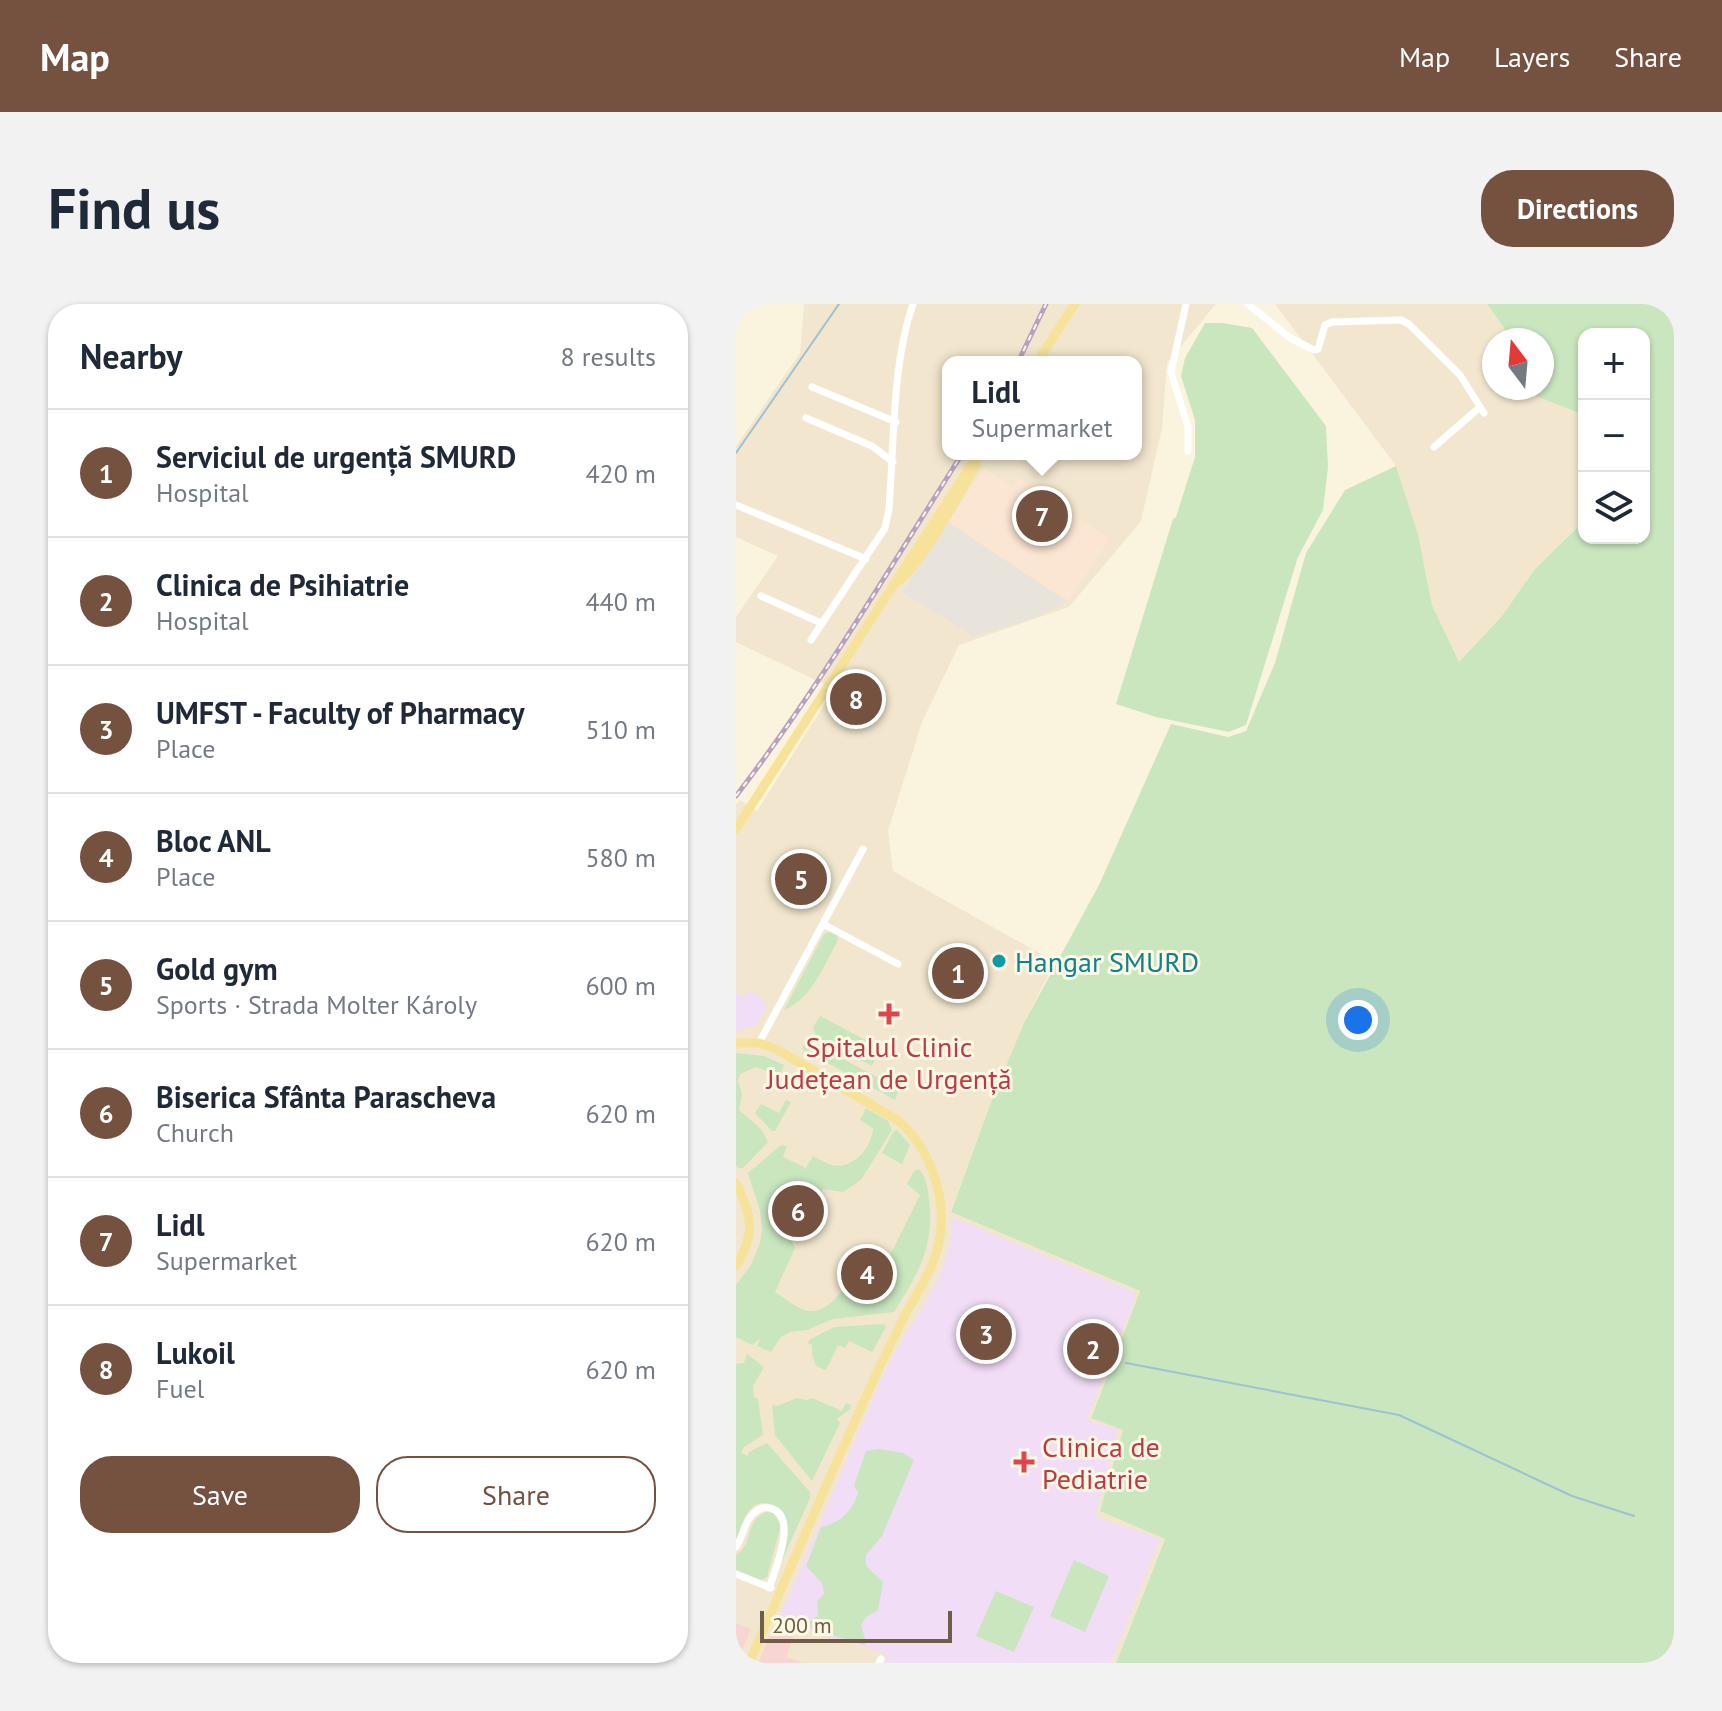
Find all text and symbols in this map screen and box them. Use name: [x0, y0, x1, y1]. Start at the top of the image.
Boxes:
text: Map: [40, 32, 110, 81]
text: Map: [1399, 38, 1450, 75]
text: Layers: [1494, 38, 1570, 75]
text: Share: [1614, 38, 1682, 75]
button: Directions: [1481, 170, 1674, 247]
text: Find us: [48, 172, 220, 244]
north arrow: [1482, 328, 1554, 400]
map controls: [1578, 328, 1650, 544]
button: +: [1578, 328, 1650, 400]
text: Nearby: [80, 334, 182, 378]
text: 8 results: [561, 340, 656, 373]
popup: [942, 356, 1142, 460]
text: Lidl: [972, 372, 1020, 411]
button: −: [1578, 400, 1650, 472]
text: Supermarket: [972, 411, 1112, 444]
text: Serviciul de urgență SMURD: [156, 437, 516, 476]
text: 1: [99, 457, 113, 490]
text: 420 m: [585, 457, 656, 490]
button: layers: [1578, 472, 1650, 544]
text: Hospital: [156, 476, 249, 509]
pin: 7: [1016, 486, 1068, 546]
text: Clinica de Psihiatrie: [156, 565, 409, 604]
text: 2: [99, 585, 113, 618]
text: 440 m: [585, 585, 656, 618]
text: Hospital: [156, 604, 249, 637]
pin: 8: [830, 669, 882, 729]
text: UMFST - Faculty of Pharmacy: [156, 693, 525, 732]
text: 3: [99, 713, 113, 746]
text: 510 m: [585, 713, 656, 746]
text: Place: [156, 732, 215, 765]
text: Bloc ANL: [156, 821, 271, 860]
text: 4: [99, 841, 113, 874]
text: 580 m: [585, 841, 656, 874]
pin: 5: [775, 849, 827, 909]
text: Place: [156, 860, 215, 893]
pin: 1: [932, 943, 984, 1003]
place label: Hangar SMURD: [1015, 943, 1199, 980]
text: Gold gym: [156, 949, 278, 988]
marker: Hangar SMURD: [990, 952, 1008, 970]
text: 5: [99, 969, 113, 1002]
text: 600 m: [585, 969, 656, 1002]
text: Sports · Strada Molter Károly: [156, 988, 477, 1021]
your location: [1338, 1000, 1378, 1040]
marker: Spitalul Clinic Județean de Urgență: [878, 1003, 900, 1025]
place label: Spitalul Clinic Județean de Urgență: [765, 1028, 1012, 1097]
text: Biserica Sfânta Parascheva: [156, 1077, 496, 1116]
text: 6: [99, 1097, 113, 1130]
text: 620 m: [585, 1097, 656, 1130]
text: Church: [156, 1116, 234, 1149]
pin: 6: [772, 1181, 824, 1241]
text: Lidl: [156, 1205, 204, 1244]
text: 7: [99, 1225, 113, 1258]
text: 620 m: [585, 1225, 656, 1258]
text: Supermarket: [156, 1244, 297, 1277]
pin: 4: [841, 1244, 893, 1304]
pin: 3: [960, 1304, 1012, 1364]
pin: 2: [1067, 1319, 1119, 1379]
text: Lukoil: [156, 1333, 235, 1372]
text: 8: [99, 1353, 113, 1386]
text: 620 m: [585, 1353, 656, 1386]
text: Fuel: [156, 1372, 204, 1405]
place label: Clinica de Pediatrie: [1042, 1428, 1160, 1497]
marker: Clinica de Pediatrie: [1013, 1451, 1035, 1473]
button: Save: [80, 1456, 360, 1533]
button: Share: [376, 1456, 656, 1533]
scale bar: [760, 1607, 952, 1643]
text: 200 m: [772, 1611, 832, 1639]

